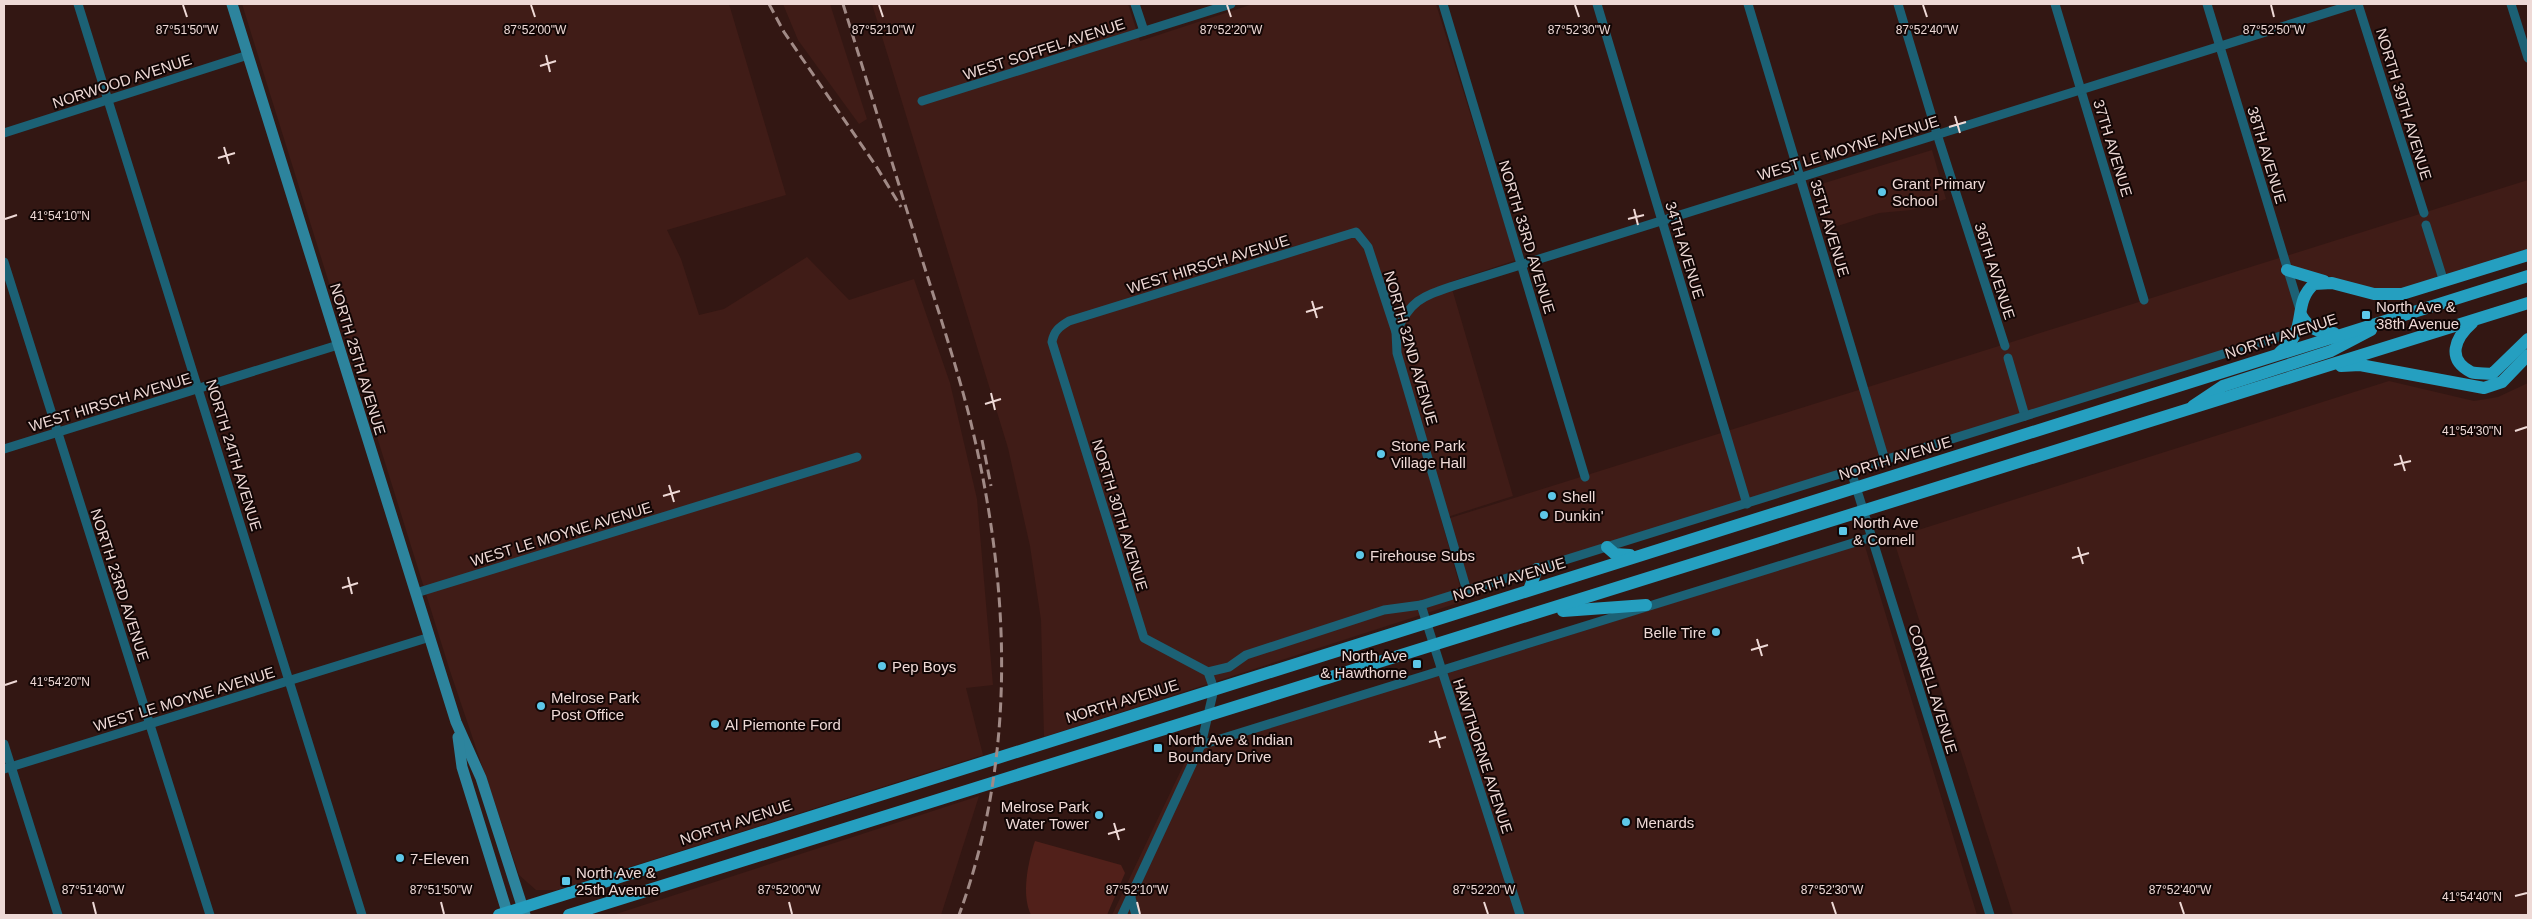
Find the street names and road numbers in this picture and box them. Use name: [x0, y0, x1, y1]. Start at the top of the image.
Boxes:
street label: WEST SOFFEL AVENUE: [961, 15, 1127, 83]
street label: NORTH 39TH AVENUE: [2373, 26, 2435, 182]
street label: NORWOOD AVENUE: [50, 50, 194, 112]
street label: 37TH AVENUE: [2090, 97, 2136, 199]
street label: 38TH AVENUE: [2244, 104, 2290, 206]
street label: WEST LE MOYNE AVENUE: [1755, 112, 1941, 184]
street label: NORTH 33RD AVENUE: [1496, 158, 1558, 316]
street label: 35TH AVENUE: [1807, 177, 1853, 279]
street label: 34TH AVENUE: [1662, 199, 1708, 301]
street label: 36TH AVENUE: [1971, 221, 2019, 321]
street label: WEST HIRSCH AVENUE: [1125, 231, 1291, 297]
street label: NORTH 32ND AVENUE: [1381, 269, 1441, 427]
street label: NORTH 25TH AVENUE: [327, 281, 389, 437]
street label: NORTH AVENUE: [2223, 310, 2339, 362]
street label: WEST HIRSCH AVENUE: [27, 369, 193, 435]
street label: NORTH 24TH AVENUE: [203, 377, 265, 533]
street label: NORTH AVENUE: [1837, 433, 1953, 483]
street label: NORTH 30TH AVENUE: [1089, 437, 1151, 593]
street label: WEST LE MOYNE AVENUE: [468, 498, 654, 570]
street label: NORTH 23RD AVENUE: [87, 507, 153, 663]
street label: NORTH AVENUE: [1451, 554, 1567, 604]
street label: CORNELL AVENUE: [1905, 622, 1961, 756]
street label: WEST LE MOYNE AVENUE: [91, 663, 277, 735]
street label: NORTH AVENUE: [1064, 676, 1180, 726]
street label: HAWTHORNE AVENUE: [1450, 676, 1516, 836]
street label: NORTH AVENUE: [678, 796, 794, 848]

